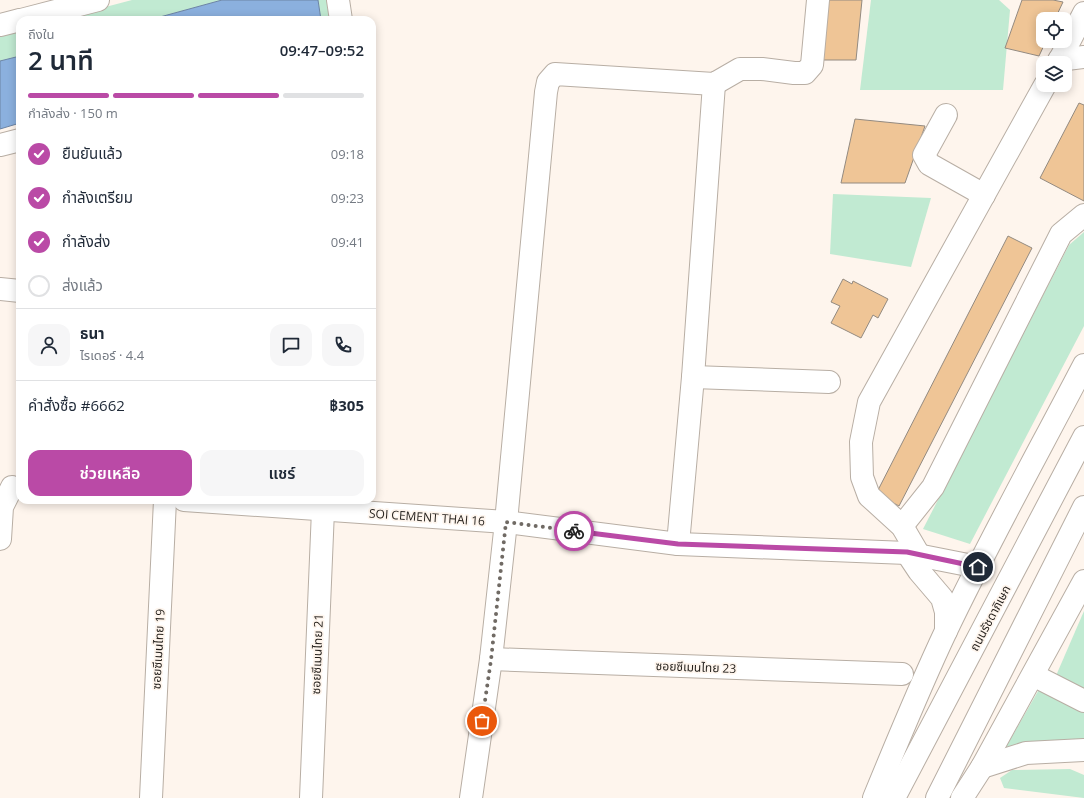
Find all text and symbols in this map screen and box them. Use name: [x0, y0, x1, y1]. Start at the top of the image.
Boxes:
map controls: [1036, 12, 1072, 92]
button: locate: [1036, 12, 1072, 48]
text: ถึงใน: [28, 25, 54, 43]
text: 09:47–09:52: [280, 40, 364, 60]
text: 2 นาที: [28, 42, 94, 78]
button: layers: [1036, 56, 1072, 92]
text: กำลังส่ง · 150 m: [28, 104, 118, 122]
icon: check: [28, 143, 50, 165]
text: ยืนยันแล้ว: [62, 143, 123, 163]
text: 09:18: [331, 145, 364, 163]
icon: check: [28, 187, 50, 209]
text: กำลังเตรียม: [62, 187, 133, 207]
text: 09:23: [331, 189, 364, 207]
icon: check: [28, 231, 50, 253]
text: กำลังส่ง: [62, 231, 110, 251]
text: 09:41: [331, 233, 364, 251]
text: ส่งแล้ว: [62, 275, 103, 295]
text: ธนา: [80, 323, 105, 343]
button: person: [28, 324, 70, 366]
button: chat: [270, 324, 312, 366]
button: phone: [322, 324, 364, 366]
text: ไรเดอร์ · 4.4: [80, 346, 144, 364]
text: คำสั่งซื้อ #6662: [28, 395, 125, 415]
text: ฿305: [330, 395, 364, 415]
button: ช่วยเหลือ: [28, 450, 192, 496]
button: แชร์: [200, 450, 364, 496]
street label: SOI CEMENT THAI 16: [369, 504, 486, 530]
courier: [554, 511, 594, 551]
icon: bike: [563, 520, 585, 542]
pin: [961, 550, 995, 584]
icon: home: [967, 556, 989, 578]
street label: ถนนรัชดาภิเษก: [966, 582, 1014, 654]
street label: ซอยซีเมนไทย 19: [147, 608, 169, 690]
street label: ซอยซีเมนไทย 21: [307, 613, 327, 695]
street label: ซอยซีเมนไทย 23: [655, 657, 737, 677]
pin: [465, 704, 499, 738]
icon: bag: [471, 710, 493, 732]

